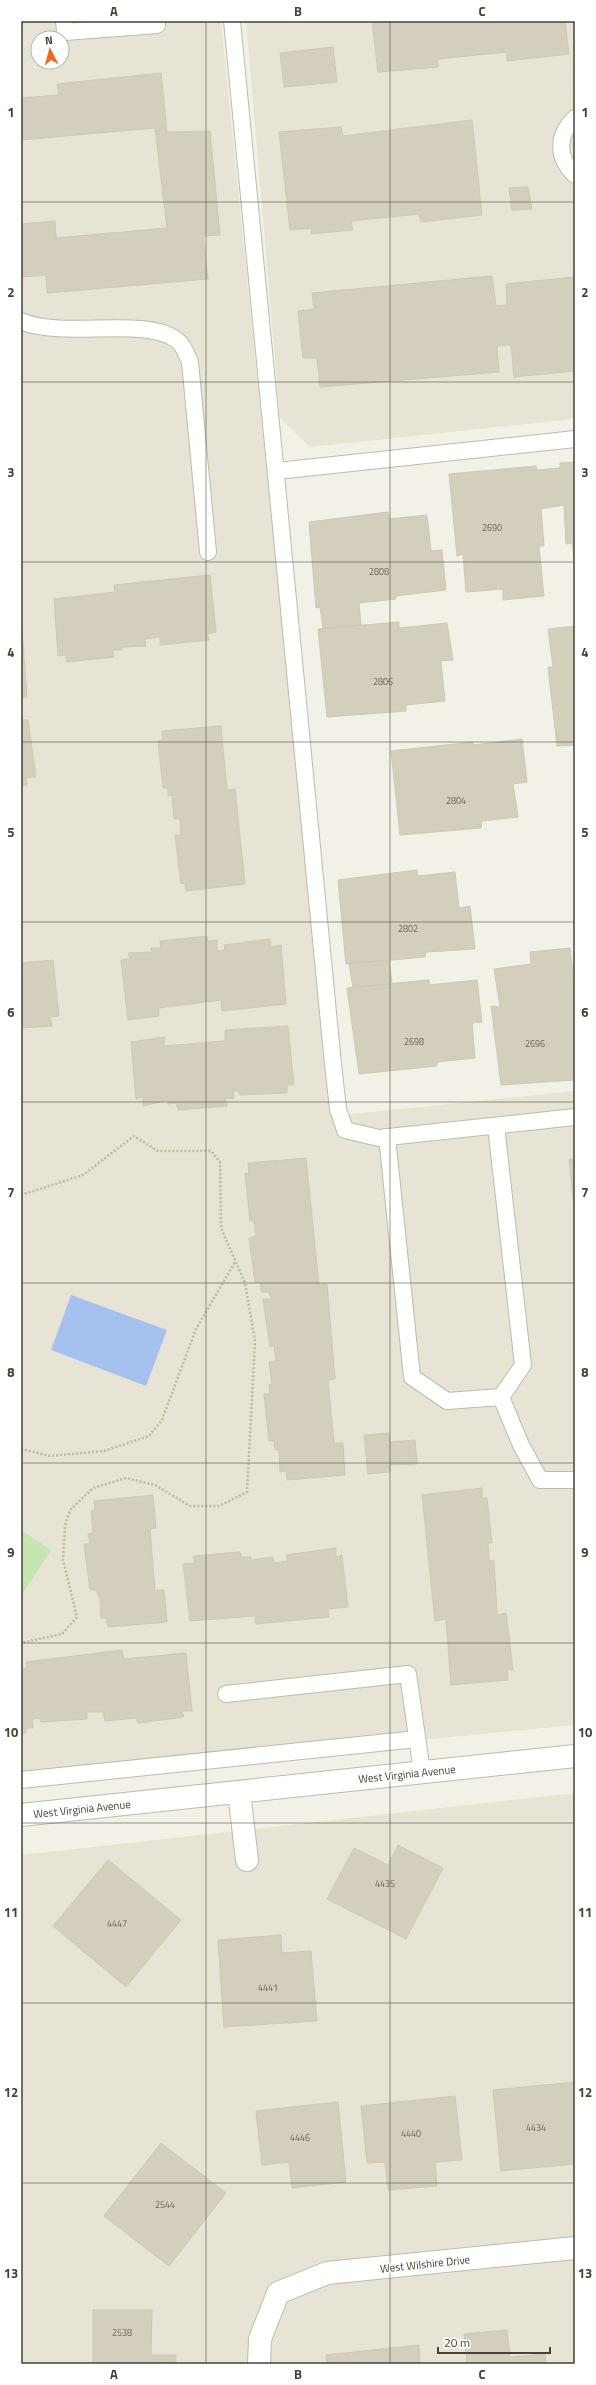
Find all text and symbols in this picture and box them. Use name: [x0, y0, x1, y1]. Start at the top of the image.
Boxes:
text: A: [110, 1, 118, 21]
text: B: [294, 1, 302, 21]
text: C: [478, 1, 486, 21]
north arrow: [30, 30, 70, 70]
text: N: [44, 32, 54, 48]
text: 1: [7, 102, 15, 122]
text: 1: [581, 102, 589, 122]
text: 2: [7, 282, 15, 302]
text: 2: [581, 282, 589, 302]
text: 3: [7, 462, 15, 482]
text: 3: [581, 462, 589, 482]
house number: 2690: [482, 521, 502, 534]
house number: 2808: [369, 565, 389, 578]
text: 4: [7, 642, 15, 662]
text: 4: [581, 642, 589, 662]
house number: 2806: [373, 675, 393, 688]
house number: 2804: [446, 794, 466, 807]
text: 5: [7, 822, 15, 842]
text: 5: [581, 822, 589, 842]
house number: 2802: [398, 922, 418, 935]
text: 6: [7, 1002, 15, 1022]
text: 6: [581, 1002, 589, 1022]
house number: 2698: [404, 1035, 424, 1048]
house number: 2696: [525, 1037, 545, 1050]
text: 7: [7, 1182, 15, 1202]
text: 7: [581, 1182, 589, 1202]
text: 8: [7, 1362, 15, 1382]
text: 8: [581, 1362, 589, 1382]
text: 9: [7, 1542, 15, 1562]
text: 9: [581, 1542, 589, 1562]
text: 10: [4, 1722, 18, 1742]
text: 10: [578, 1722, 592, 1742]
street label: West Virginia Avenue: [358, 1761, 457, 1787]
street label: West Virginia Avenue: [33, 1796, 132, 1822]
house number: 4435: [375, 1877, 395, 1890]
text: 11: [4, 1902, 18, 1922]
text: 11: [578, 1902, 592, 1922]
house number: 4447: [107, 1917, 127, 1930]
house number: 4441: [258, 1981, 278, 1994]
text: 12: [4, 2082, 18, 2102]
text: 12: [578, 2082, 592, 2102]
house number: 4434: [526, 2121, 546, 2134]
house number: 4440: [401, 2127, 421, 2140]
house number: 4446: [290, 2131, 310, 2144]
house number: 2544: [155, 2198, 175, 2211]
street label: West Wilshire Drive: [379, 2251, 471, 2277]
text: 13: [4, 2263, 18, 2283]
text: 13: [578, 2263, 592, 2283]
house number: 2538: [112, 2326, 132, 2339]
scale bar: [438, 2329, 550, 2355]
text: 20 m: [444, 2333, 470, 2352]
text: A: [110, 2364, 118, 2384]
text: B: [294, 2364, 302, 2384]
text: C: [478, 2364, 486, 2384]

